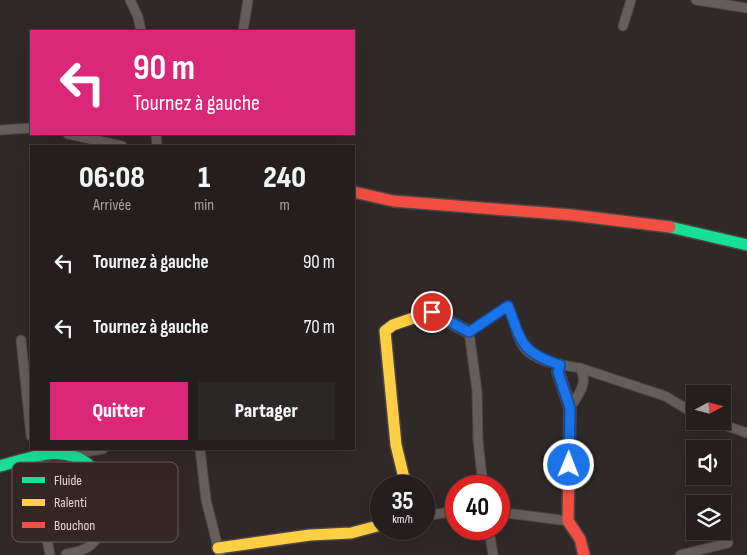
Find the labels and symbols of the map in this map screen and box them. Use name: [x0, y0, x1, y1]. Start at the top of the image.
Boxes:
pin: [411, 291, 453, 333]
north arrow: [686, 385, 731, 430]
position arrow: [542, 438, 594, 490]
legend: [12, 462, 178, 542]
text: Fluide: [54, 472, 82, 489]
speed limit sign: 40: [445, 475, 510, 540]
text: Ralenti: [54, 494, 87, 511]
text: Bouchon: [54, 517, 95, 534]

